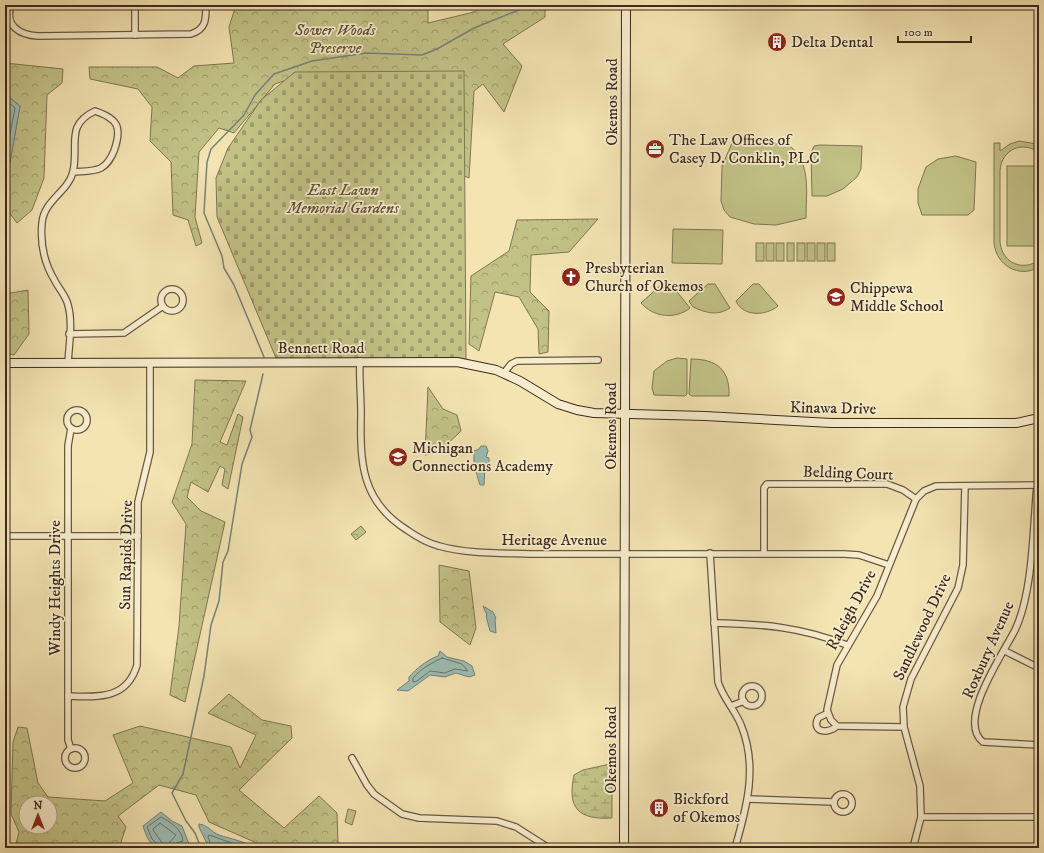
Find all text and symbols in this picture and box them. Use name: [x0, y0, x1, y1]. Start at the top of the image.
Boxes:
scale bar: [898, 18, 971, 44]
park label: Sower Woods Preserve: [294, 20, 376, 58]
text: 100 m: [904, 25, 933, 40]
building icon: Delta Dental: [766, 31, 788, 53]
place label: Delta Dental: [791, 32, 873, 52]
street label: Okemos Road: [602, 58, 622, 146]
place label: The Law Offices of Casey D. Conklin, PLC: [669, 130, 820, 168]
office icon: The Law Offices of Casey D. Conklin, PLC: [644, 138, 666, 160]
park label: East Lawn Memorial Gardens: [286, 180, 400, 218]
place label: Presbyterian Church of Okemos: [585, 258, 703, 296]
church icon: Presbyterian Church of Okemos: [560, 266, 582, 288]
place label: Chippewa Middle School: [850, 278, 944, 316]
school or university icon: Chippewa Middle School: [825, 286, 847, 308]
street label: Bennett Road: [278, 338, 364, 358]
street label: Okemos Road: [601, 382, 621, 470]
street label: Kinawa Drive: [790, 397, 877, 419]
place label: Michigan Connections Academy: [412, 438, 553, 476]
school or university icon: Michigan Connections Academy: [387, 446, 409, 468]
street label: Belding Court: [802, 461, 894, 485]
street label: Sun Rapids Drive: [115, 500, 137, 610]
street label: Windy Heights Drive: [45, 520, 65, 657]
street label: Heritage Avenue: [501, 530, 607, 550]
street label: Raleigh Drive: [821, 566, 881, 654]
street label: Sandlewood Drive: [888, 570, 956, 684]
street label: Roxbury Avenue: [958, 598, 1019, 702]
street label: Okemos Road: [601, 706, 621, 794]
place label: Bickford of Okemos: [673, 789, 740, 827]
north arrow: [18, 795, 58, 835]
building icon: Bickford of Okemos: [648, 797, 670, 819]
text: N: [33, 799, 43, 813]

